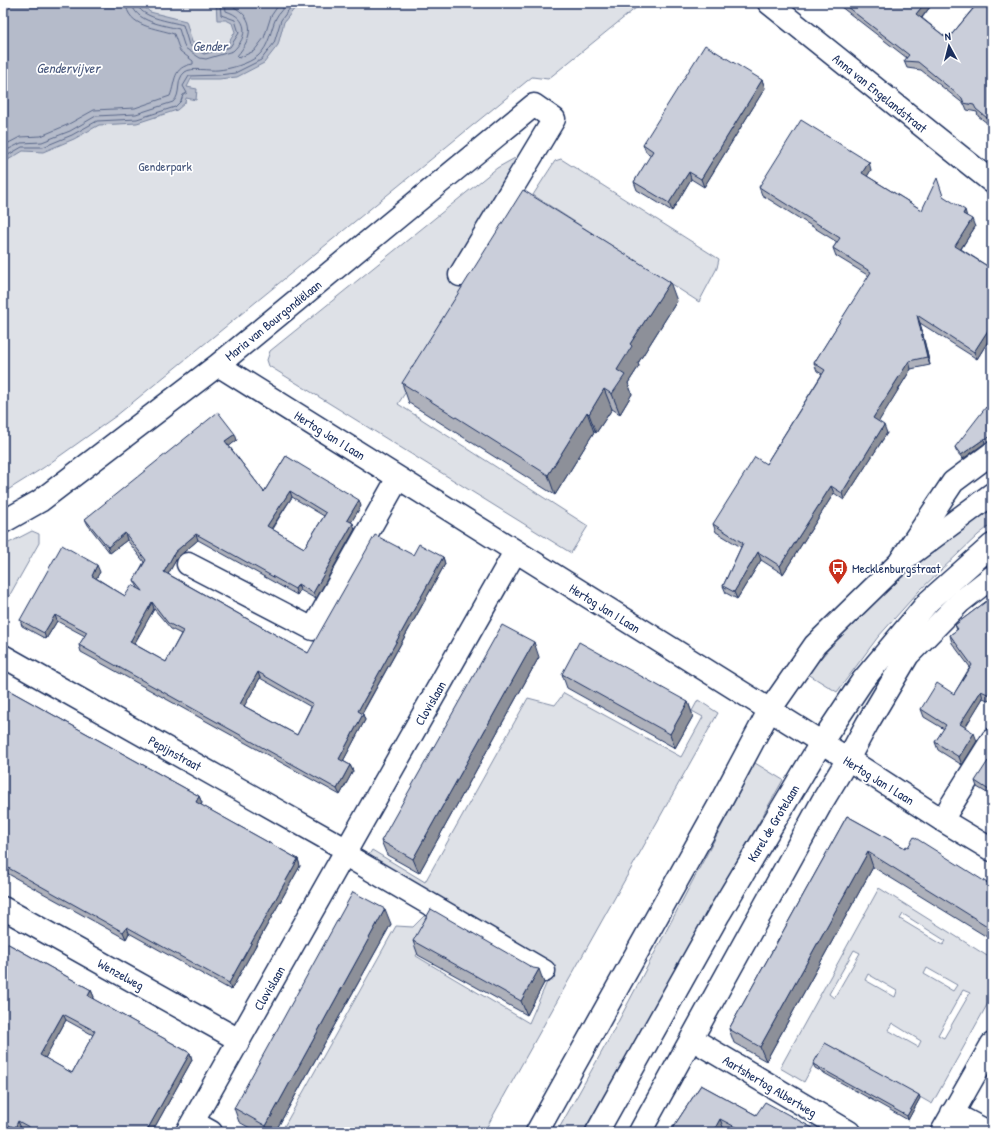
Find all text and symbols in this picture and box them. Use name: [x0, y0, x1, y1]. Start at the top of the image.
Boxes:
north arrow: [929, 26, 969, 66]
text: N: [944, 29, 952, 43]
water label: Gender: [192, 36, 229, 55]
street label: Anna van Engelandstraat: [829, 49, 931, 137]
water label: Gendervijver: [36, 58, 101, 77]
park label: Genderpark: [138, 157, 192, 175]
street label: Maria van Bourgondiëlaan: [221, 275, 325, 365]
street label: Hertog Jan I Laan: [291, 406, 369, 464]
bus stop icon: Mecklenburgstraat: [827, 557, 849, 585]
place label: Mecklenburgstraat: [852, 559, 941, 577]
street label: Hertog Jan I Laan: [566, 579, 644, 637]
street label: Clovislaan: [410, 677, 450, 728]
street label: Pepijnstraat: [145, 731, 205, 775]
street label: Hertog Jan I Laan: [840, 751, 918, 809]
street label: Karel de Grotelaan: [743, 781, 803, 865]
street label: Wenzelweg: [95, 954, 148, 994]
street label: Clovislaan: [249, 962, 289, 1013]
street label: Aartshertog Albertweg: [720, 1051, 821, 1121]

